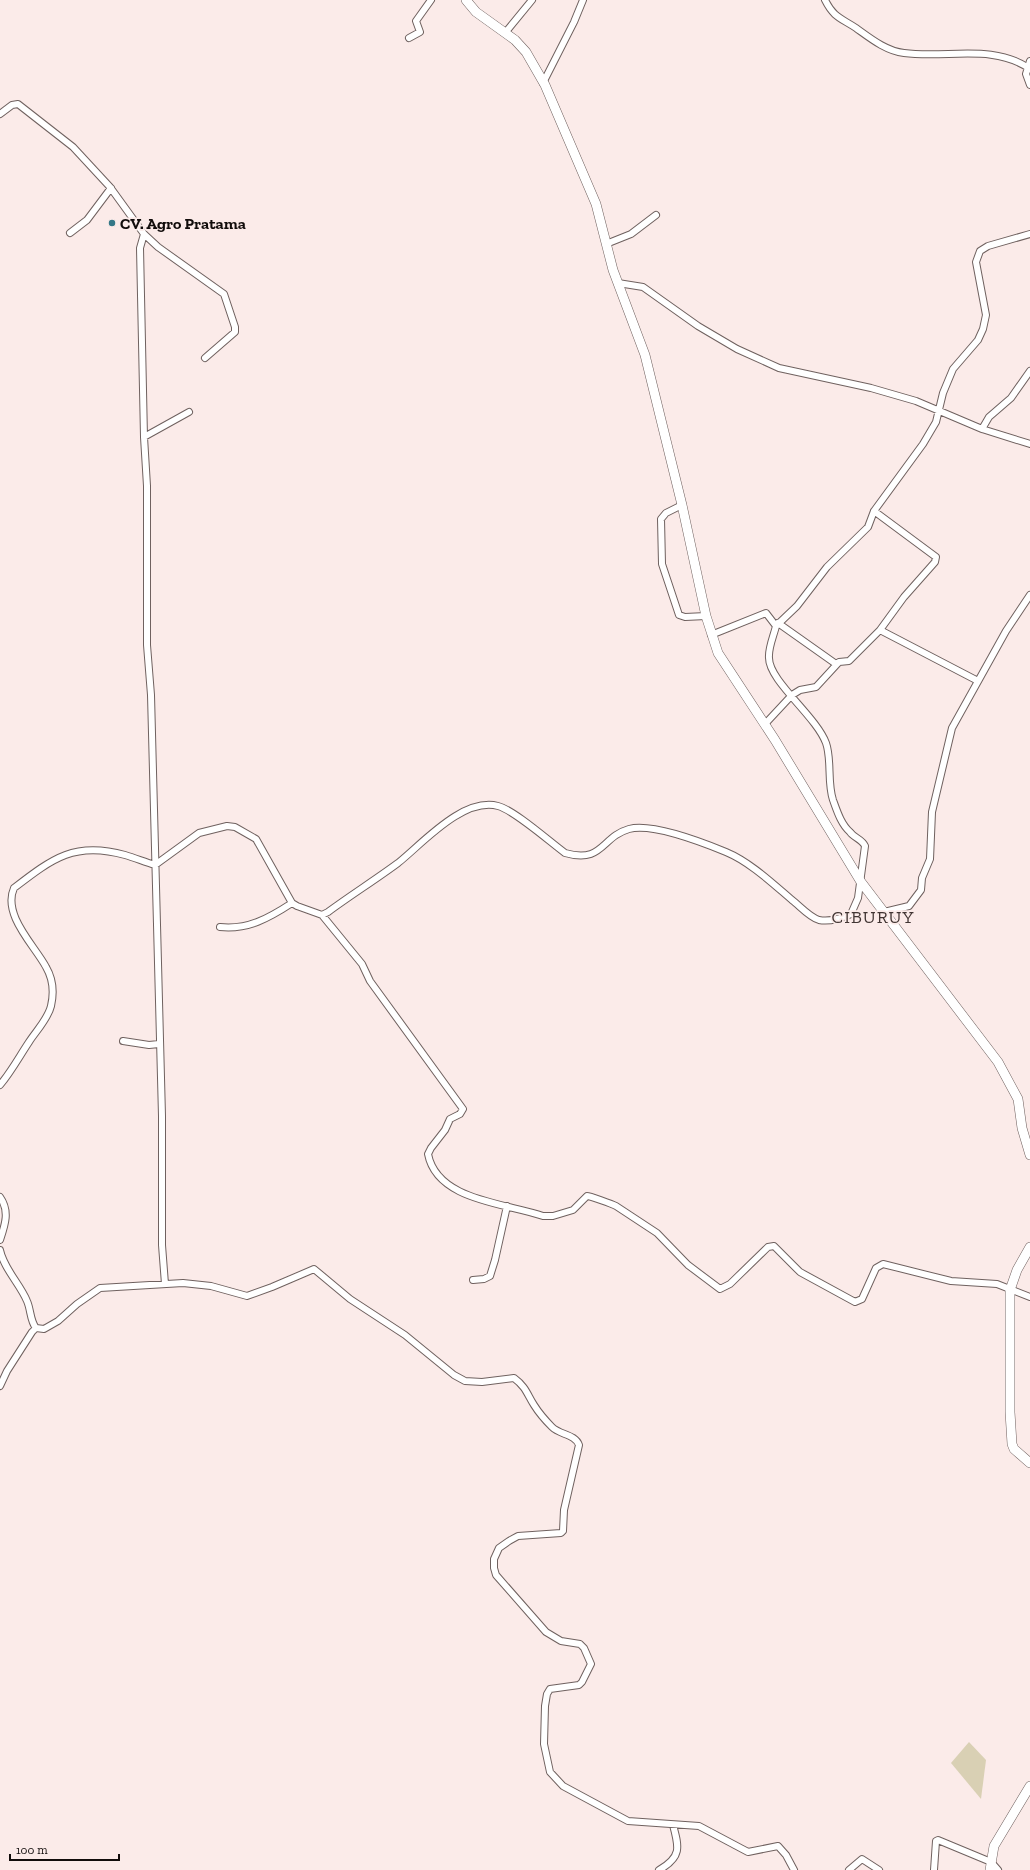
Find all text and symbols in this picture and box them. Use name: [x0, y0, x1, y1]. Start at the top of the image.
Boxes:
place label: CV. Agro Pratama: [120, 214, 246, 233]
marker: CV. Agro Pratama: [107, 218, 117, 228]
district label: CIBURUY: [832, 906, 914, 928]
scale bar: [10, 1836, 119, 1862]
text: 100 m: [16, 1843, 48, 1857]

